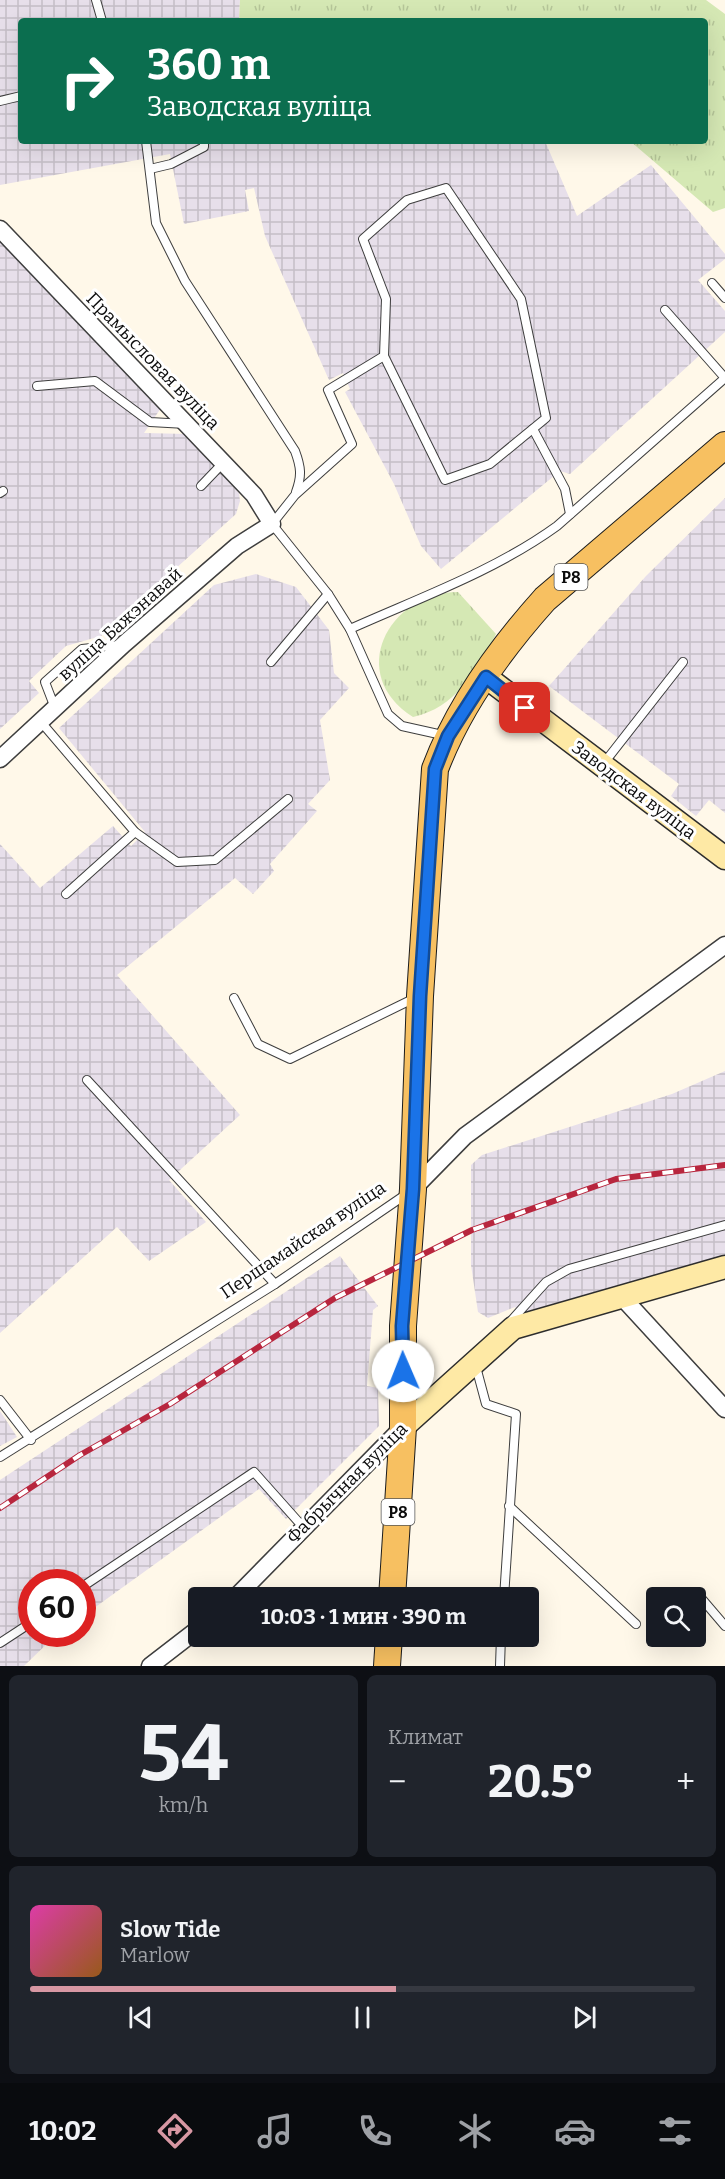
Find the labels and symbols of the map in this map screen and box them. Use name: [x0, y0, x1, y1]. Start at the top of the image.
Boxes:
street label: Прамысловая вуліца: [82, 288, 225, 435]
street label: вуліца Бажэнавай: [54, 563, 186, 685]
road number: Р8: [554, 564, 588, 590]
pin: [499, 682, 550, 733]
street label: Заводская вуліца: [568, 736, 701, 844]
street label: Першамайская вуліца: [216, 1176, 390, 1303]
position arrow: [371, 1339, 435, 1403]
street label: Фабрычная вуліца: [282, 1418, 412, 1548]
road number: Р8: [382, 1499, 414, 1525]
speed limit sign: 60: [18, 1569, 96, 1647]

